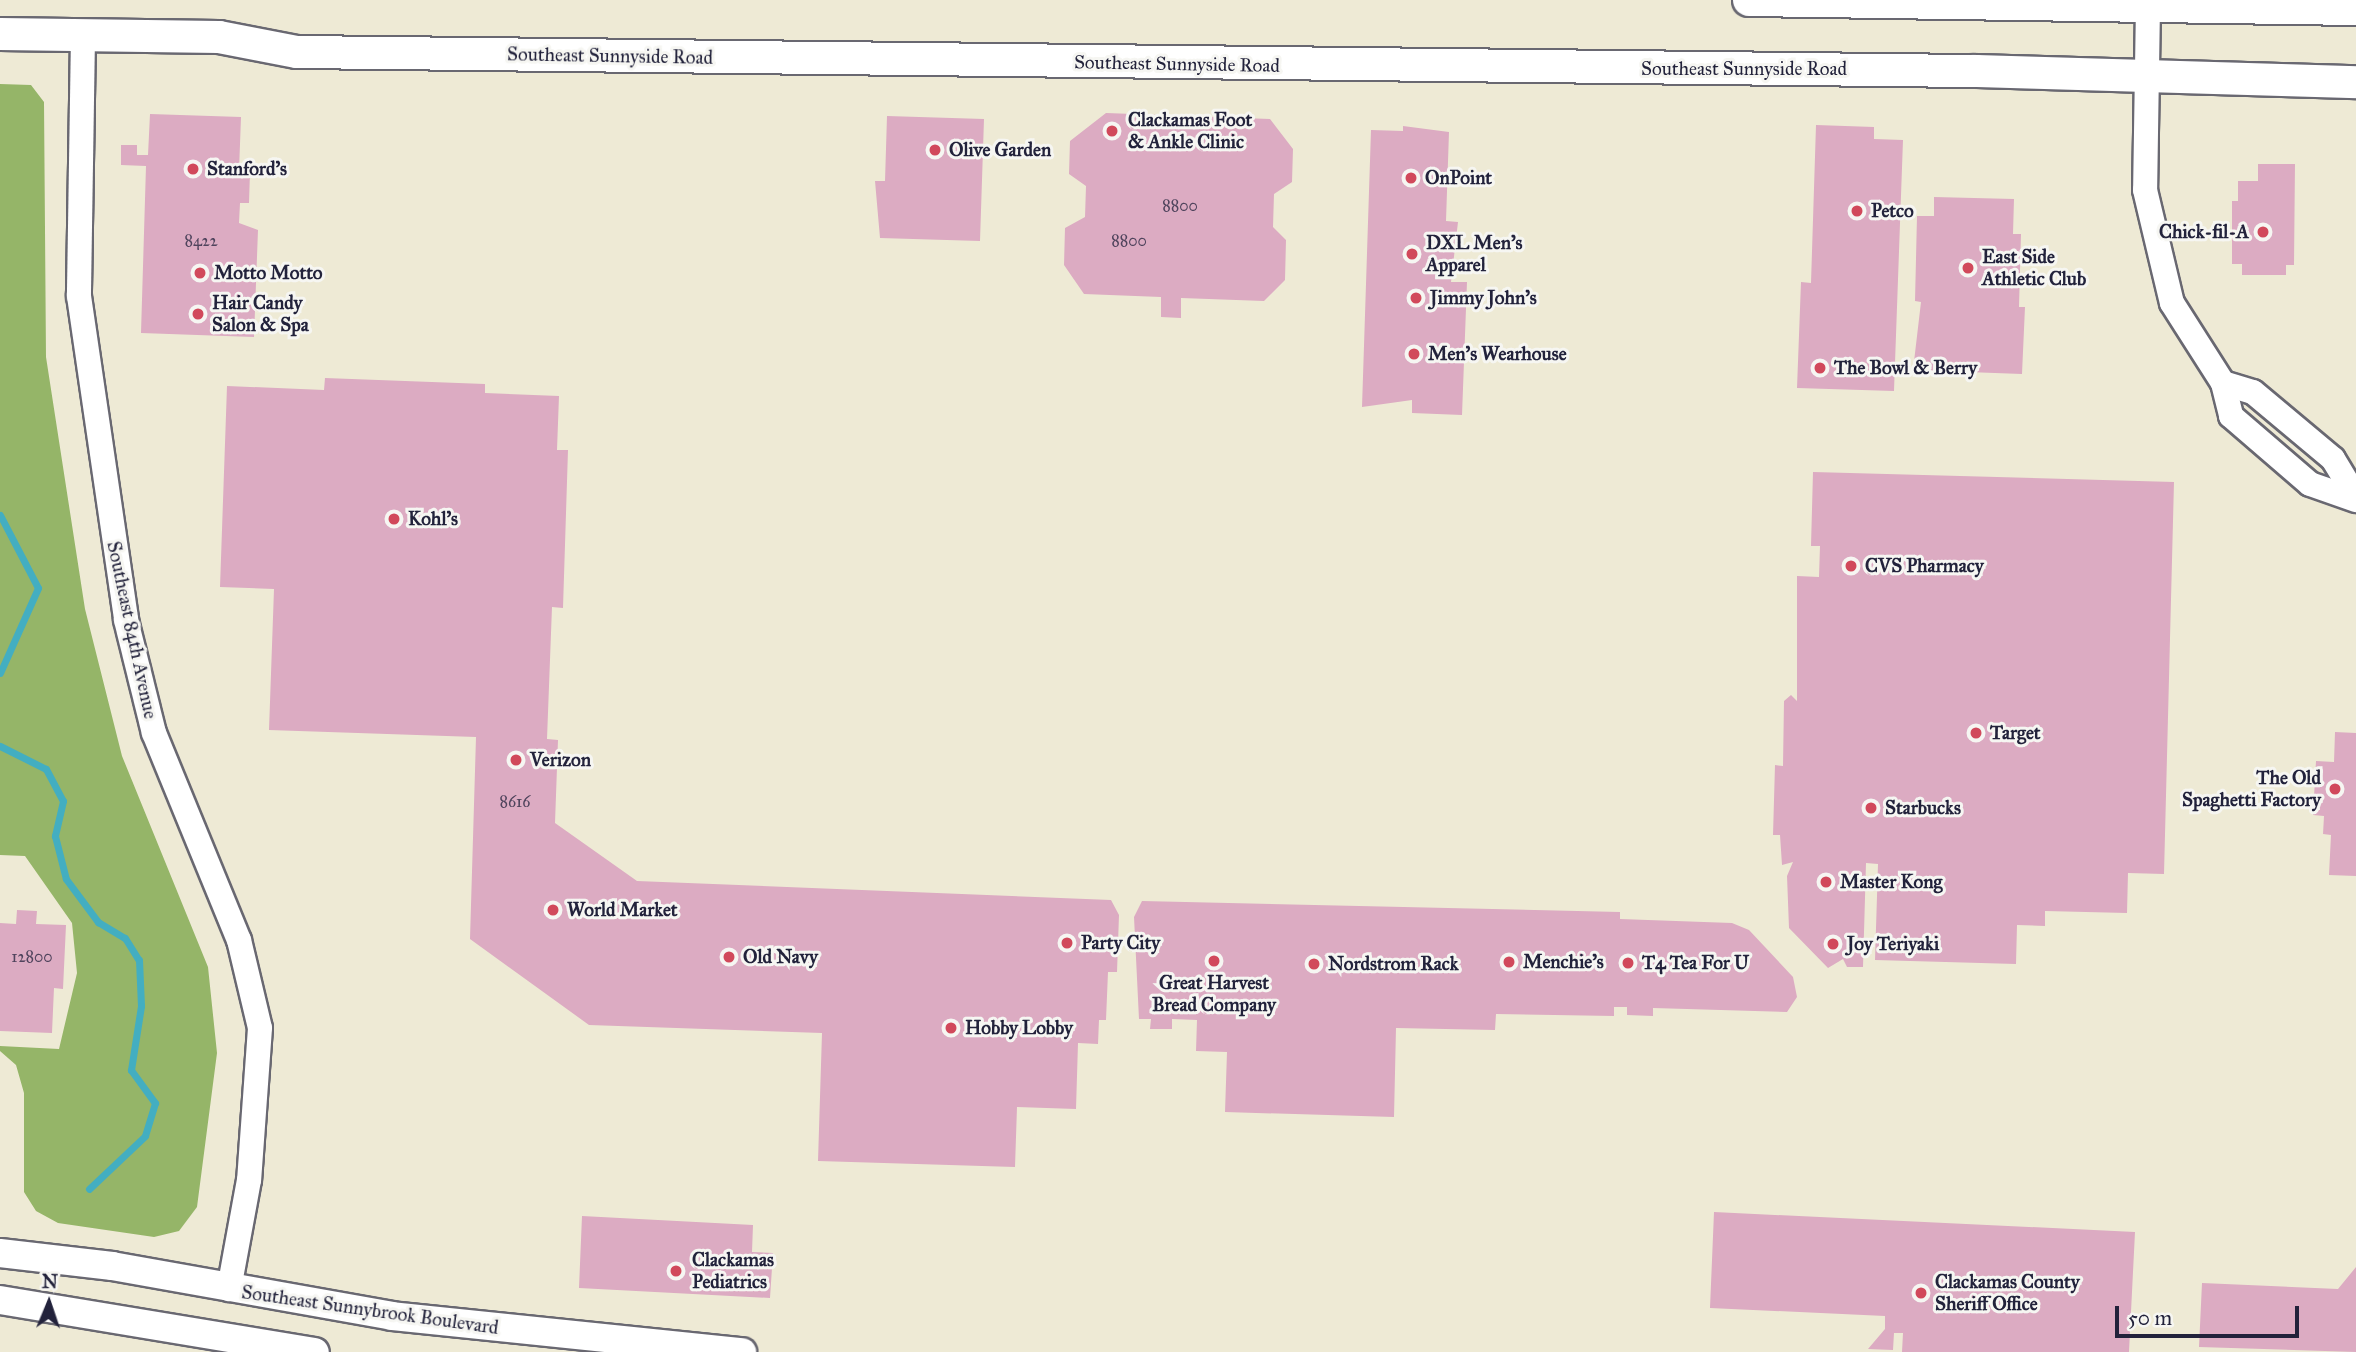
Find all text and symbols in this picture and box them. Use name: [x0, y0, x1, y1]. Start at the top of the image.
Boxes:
street label: Southeast Sunnyside Road: [507, 43, 713, 69]
street label: Southeast Sunnyside Road: [1074, 51, 1280, 77]
street label: Southeast Sunnyside Road: [1641, 58, 1847, 80]
place label: Clackamas Foot & Ankle Clinic: [1128, 109, 1252, 153]
marker: Clackamas Foot & Ankle Clinic: [1102, 121, 1122, 141]
place label: Olive Garden: [949, 139, 1051, 161]
marker: Olive Garden: [927, 142, 943, 158]
place label: Stanford's: [207, 158, 287, 180]
marker: Stanford's: [185, 161, 201, 177]
place label: OnPoint: [1425, 167, 1492, 189]
marker: OnPoint: [1403, 170, 1419, 186]
house number: 8800: [1162, 196, 1198, 216]
place label: Petco: [1871, 200, 1914, 222]
marker: Petco: [1849, 203, 1865, 219]
place label: Chick-fil-A: [2159, 221, 2249, 243]
marker: Chick-fil-A: [2255, 224, 2271, 240]
house number: 8422: [184, 231, 218, 251]
house number: 8800: [1111, 231, 1147, 251]
place label: DXL Men's Apparel: [1426, 232, 1522, 276]
marker: DXL Men's Apparel: [1404, 246, 1420, 262]
place label: East Side Athletic Club: [1982, 246, 2086, 290]
marker: East Side Athletic Club: [1960, 260, 1976, 276]
place label: Motto Motto: [214, 262, 323, 284]
marker: Motto Motto: [192, 265, 208, 281]
place label: Jimmy John's: [1430, 287, 1537, 309]
marker: Jimmy John's: [1408, 290, 1424, 306]
place label: Hair Candy Salon & Spa: [212, 292, 309, 336]
marker: Hair Candy Salon & Spa: [190, 306, 206, 322]
place label: Men's Wearhouse: [1428, 343, 1567, 365]
marker: Men's Wearhouse: [1406, 346, 1422, 362]
place label: The Bowl & Berry: [1834, 357, 1977, 379]
marker: The Bowl & Berry: [1812, 360, 1828, 376]
place label: Kohl's: [408, 508, 458, 530]
marker: Kohl's: [386, 511, 402, 527]
street label: Southeast 84th Avenue: [102, 539, 162, 721]
place label: CVS Pharmacy: [1865, 555, 1984, 577]
marker: CVS Pharmacy: [1843, 558, 1859, 574]
place label: Target: [1990, 722, 2041, 744]
marker: Target: [1968, 725, 1984, 741]
place label: Verizon: [530, 749, 591, 771]
marker: Verizon: [508, 752, 524, 768]
place label: The Old Spaghetti Factory: [2182, 767, 2321, 811]
marker: The Old Spaghetti Factory: [2327, 781, 2343, 797]
house number: 8616: [499, 792, 531, 812]
place label: Starbucks: [1885, 797, 1961, 819]
marker: Starbucks: [1863, 800, 1879, 816]
place label: Master Kong: [1840, 871, 1942, 893]
marker: Master Kong: [1818, 874, 1834, 890]
place label: World Market: [567, 899, 678, 921]
marker: World Market: [545, 902, 561, 918]
place label: Party City: [1081, 932, 1160, 954]
place label: Joy Teriyaki: [1847, 933, 1939, 955]
marker: Party City: [1059, 935, 1075, 951]
marker: Joy Teriyaki: [1825, 936, 1841, 952]
place label: Old Navy: [743, 946, 818, 968]
house number: 12800: [11, 947, 53, 967]
marker: Old Navy: [721, 949, 737, 965]
place label: Menchie's: [1523, 951, 1604, 973]
place label: T4 Tea For U: [1642, 952, 1749, 974]
marker: Great Harvest Bread Company: [1206, 953, 1222, 969]
place label: Nordstrom Rack: [1328, 953, 1459, 975]
marker: Menchie's: [1501, 954, 1517, 970]
marker: T4 Tea For U: [1620, 955, 1636, 971]
marker: Nordstrom Rack: [1306, 956, 1322, 972]
place label: Great Harvest Bread Company: [1152, 972, 1276, 1016]
place label: Hobby Lobby: [965, 1017, 1073, 1039]
marker: Hobby Lobby: [943, 1020, 959, 1036]
place label: Clackamas Pediatrics: [692, 1249, 774, 1293]
marker: Clackamas Pediatrics: [666, 1261, 686, 1281]
north arrow: [14, 1268, 84, 1338]
text: N: [41, 1270, 58, 1293]
place label: Clackamas County Sheriff Office: [1935, 1271, 2080, 1315]
street label: Southeast Sunnybrook Boulevard: [240, 1281, 500, 1339]
marker: Clackamas County Sheriff Office: [1913, 1285, 1929, 1301]
scale bar: [2118, 1292, 2302, 1336]
text: 50 m: [2128, 1305, 2172, 1331]

